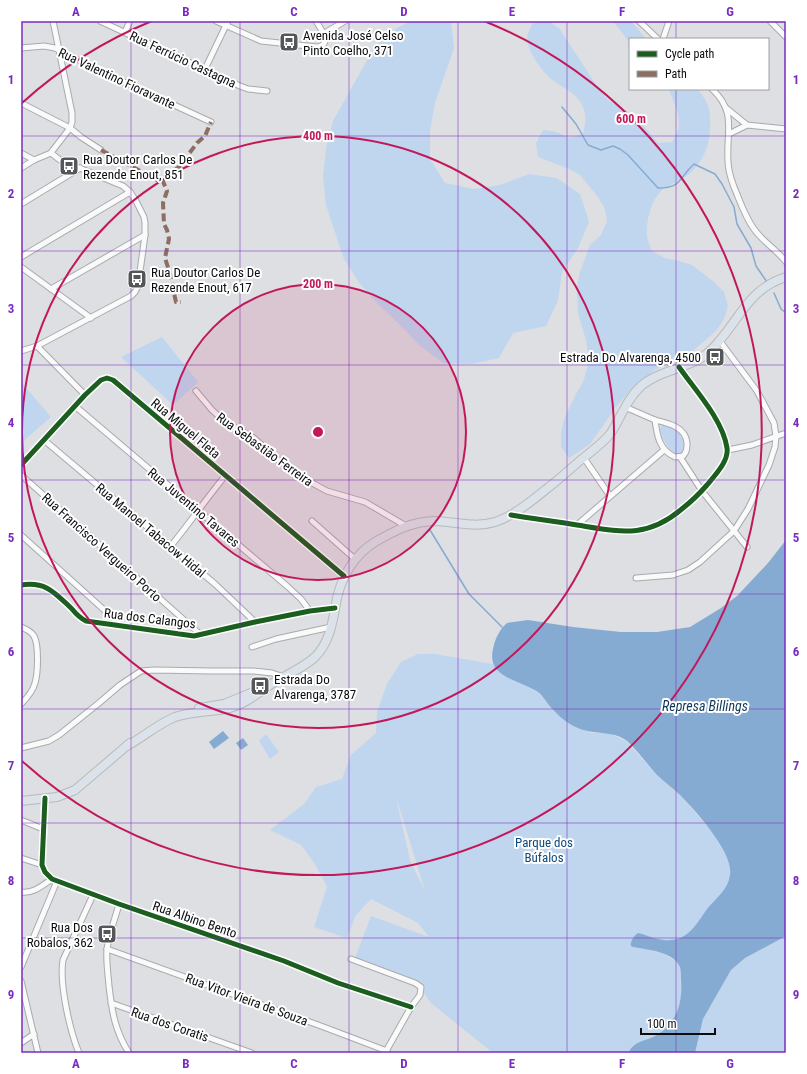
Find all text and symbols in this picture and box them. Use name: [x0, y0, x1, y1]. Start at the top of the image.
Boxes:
text: A: [72, 4, 80, 19]
text: B: [182, 4, 190, 19]
text: C: [290, 4, 298, 19]
text: D: [400, 4, 408, 19]
text: E: [509, 4, 516, 19]
text: F: [619, 4, 625, 19]
text: G: [726, 4, 734, 19]
street label: Rua Ferrúcio Castagna: [127, 28, 238, 91]
place label: Avenida José Celso Pinto Coelho, 371: [303, 28, 403, 58]
bus stop icon: Avenida José Celso Pinto Coelho, 371: [278, 31, 300, 53]
legend: [629, 38, 769, 90]
street label: Rua Valentino Fioravante: [56, 45, 178, 112]
text: Cycle path: [665, 47, 715, 61]
text: Path: [665, 67, 687, 81]
text: 1: [8, 72, 14, 87]
text: 1: [793, 72, 799, 87]
text: 600 m: [616, 112, 646, 126]
text: 400 m: [303, 129, 333, 143]
place label: Rua Doutor Carlos De Rezende Enout, 851: [83, 152, 192, 182]
bus stop icon: Rua Doutor Carlos De Rezende Enout, 851: [58, 155, 80, 177]
text: 2: [8, 186, 15, 201]
text: 2: [793, 186, 800, 201]
place label: Rua Doutor Carlos De Rezende Enout, 617: [151, 265, 260, 295]
bus stop icon: Rua Doutor Carlos De Rezende Enout, 617: [126, 268, 148, 290]
text: 200 m: [303, 277, 333, 291]
text: 3: [8, 301, 14, 316]
text: 3: [793, 301, 799, 316]
bus stop icon: Estrada Do Alvarenga, 4500: [704, 346, 726, 368]
place label: Estrada Do Alvarenga, 4500: [560, 350, 701, 365]
street label: Rua Miguel Fleta: [148, 395, 223, 462]
street label: Rua Sebastião Ferreira: [214, 409, 316, 489]
text: 4: [8, 415, 15, 430]
text: 4: [793, 415, 800, 430]
centre of rings: [311, 425, 325, 439]
street label: Rua Juventino Tavares: [145, 465, 243, 550]
street label: Rua Manoel Tabacow Hidal: [93, 480, 209, 581]
street label: Rua Francisco Vergueiro Porto: [39, 490, 164, 605]
text: 5: [8, 530, 15, 545]
text: 5: [793, 530, 800, 545]
street label: Rua dos Calangos: [103, 605, 197, 632]
text: 6: [8, 644, 15, 659]
text: 6: [793, 644, 800, 659]
place label: Estrada Do Alvarenga, 3787: [274, 672, 356, 702]
bus stop icon: Estrada Do Alvarenga, 3787: [249, 675, 271, 697]
water label: Represa Billings: [662, 698, 748, 714]
text: 7: [8, 758, 15, 773]
text: 7: [793, 758, 800, 773]
park label: Parque dos Búfalos: [515, 835, 573, 865]
text: 8: [8, 873, 14, 888]
text: 8: [793, 873, 799, 888]
street label: Rua Albino Bento: [151, 898, 239, 941]
place label: Rua Dos Robalos, 362: [27, 920, 93, 950]
bus stop icon: Rua Dos Robalos, 362: [96, 923, 118, 945]
street label: Rua Vitor Vieira de Souza: [184, 970, 310, 1029]
text: 9: [8, 987, 14, 1002]
text: 9: [793, 987, 799, 1002]
street label: Rua dos Coratis: [129, 1004, 211, 1045]
scale bar: [641, 1010, 715, 1036]
text: 100 m: [647, 1017, 677, 1031]
text: A: [72, 1056, 80, 1071]
text: B: [182, 1056, 190, 1071]
text: C: [290, 1056, 298, 1071]
text: D: [400, 1056, 408, 1071]
text: E: [509, 1056, 516, 1071]
text: F: [619, 1056, 625, 1071]
text: G: [726, 1056, 734, 1071]

